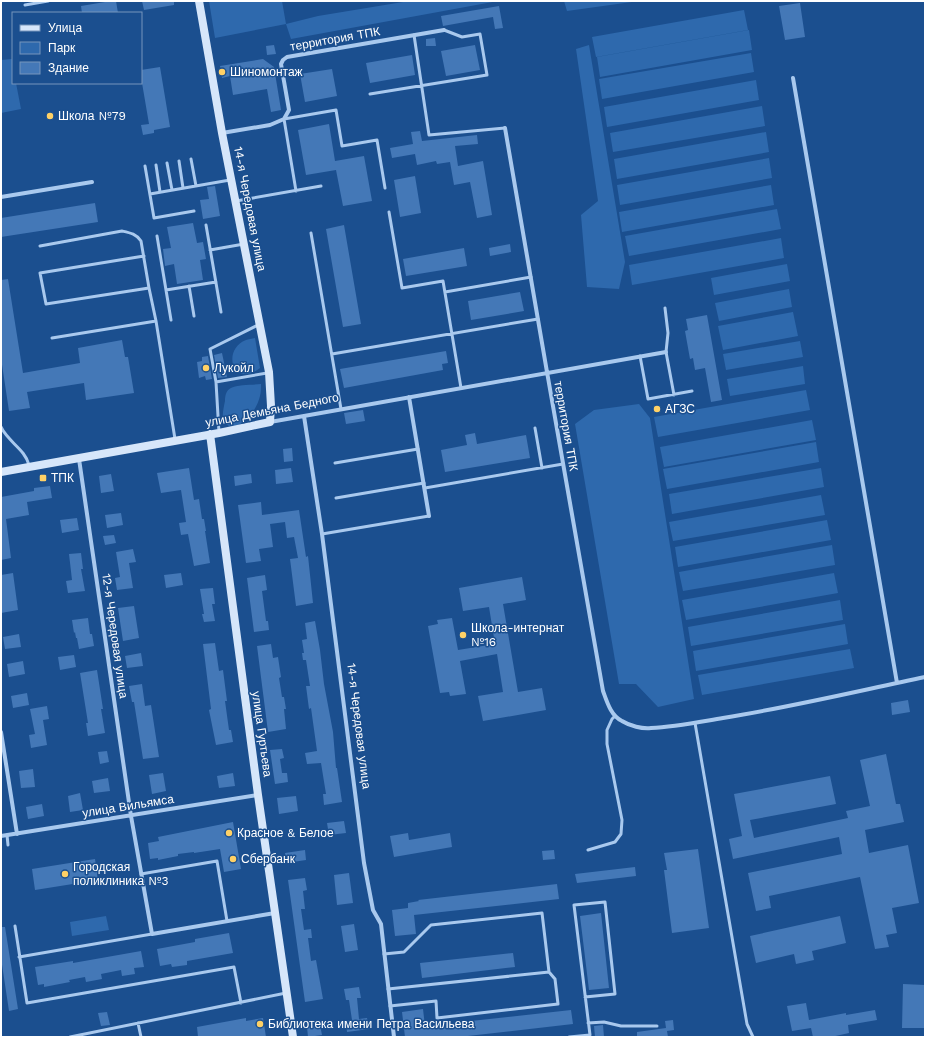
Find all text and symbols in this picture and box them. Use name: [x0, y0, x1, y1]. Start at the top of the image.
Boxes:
legend: [12, 12, 142, 84]
text: Улица: [48, 21, 82, 35]
street label: территория ТПК: [289, 24, 381, 54]
text: Парк: [48, 41, 76, 55]
text: Здание: [48, 61, 89, 75]
place label: Шиномонтаж: [230, 65, 303, 79]
marker: Шиномонтаж: [217, 67, 227, 77]
place label: Школа №79: [58, 109, 126, 123]
marker: Школа №79: [45, 111, 55, 121]
street label: 14-я Чередовая улица: [231, 145, 269, 273]
place label: Лукойл: [214, 361, 254, 375]
marker: Лукойл: [201, 363, 211, 373]
street label: территория ТПК: [551, 380, 581, 472]
street label: улица Демьяна Бедного: [204, 390, 340, 430]
place label: АГЗС: [665, 402, 695, 416]
marker: АГЗС: [652, 404, 662, 414]
place label: ТПК: [51, 471, 74, 485]
marker: ТПК: [38, 473, 48, 483]
street label: 12-я Чередовая улица: [99, 573, 131, 700]
place label: Школа-интернат №16: [471, 621, 565, 649]
marker: Школа-интернат №16: [458, 630, 468, 640]
street label: 14-я Чередовая улица: [344, 662, 374, 790]
street label: улица Гуртьева: [249, 690, 275, 778]
street label: улица Вильямса: [81, 792, 175, 820]
place label: Красное & Белое: [237, 826, 334, 840]
marker: Красное & Белое: [224, 828, 234, 838]
place label: Сбербанк: [241, 852, 296, 866]
marker: Сбербанк: [228, 854, 238, 864]
place label: Городская поликлиника №3: [73, 860, 168, 888]
marker: Городская поликлиника №3: [60, 869, 70, 879]
place label: Библиотека имени Петра Васильева: [268, 1017, 475, 1031]
marker: Библиотека имени Петра Васильева: [255, 1019, 265, 1029]

